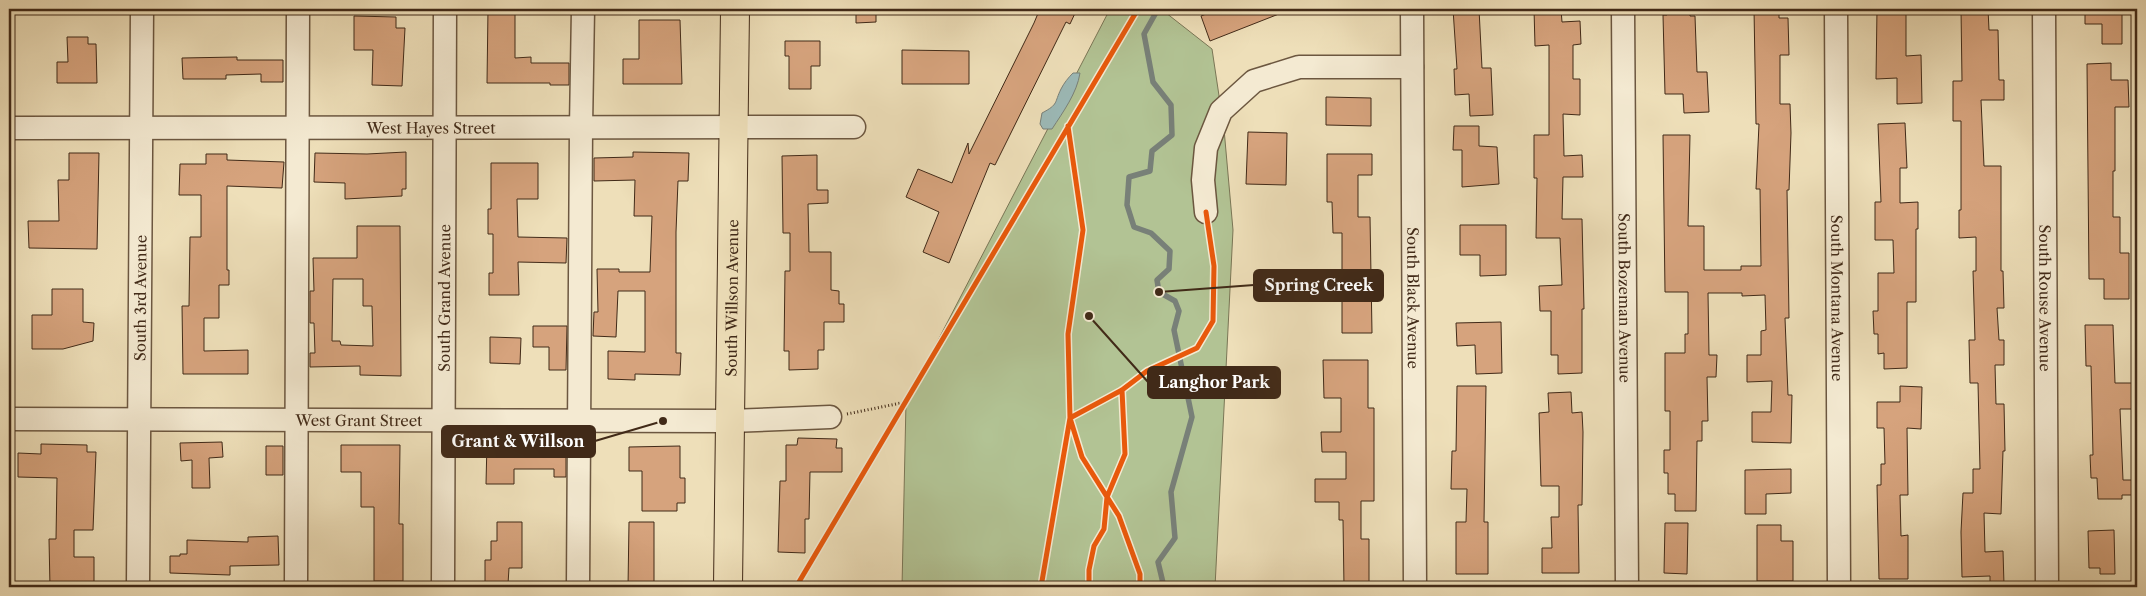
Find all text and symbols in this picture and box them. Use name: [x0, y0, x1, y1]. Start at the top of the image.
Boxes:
street label: West Hayes Street: [365, 118, 496, 137]
street label: South Bozeman Avenue: [1615, 213, 1635, 383]
street label: South Montana Avenue: [1828, 215, 1847, 381]
street label: South Willson Avenue: [721, 219, 742, 377]
street label: South Grand Avenue: [434, 224, 454, 372]
street label: South Rouse Avenue: [2036, 224, 2055, 372]
street label: South Black Avenue: [1404, 227, 1423, 369]
street label: South 3rd Avenue: [130, 235, 150, 361]
callout: Spring Creek: [1254, 270, 1383, 301]
text: Spring Creek: [1265, 275, 1374, 295]
callout: Langhor Park: [1148, 367, 1280, 398]
text: Langhor Park: [1158, 372, 1270, 392]
street label: West Grant Street: [295, 410, 423, 430]
callout: Grant & Willson: [442, 426, 595, 457]
text: Grant & Willson: [452, 431, 584, 451]

